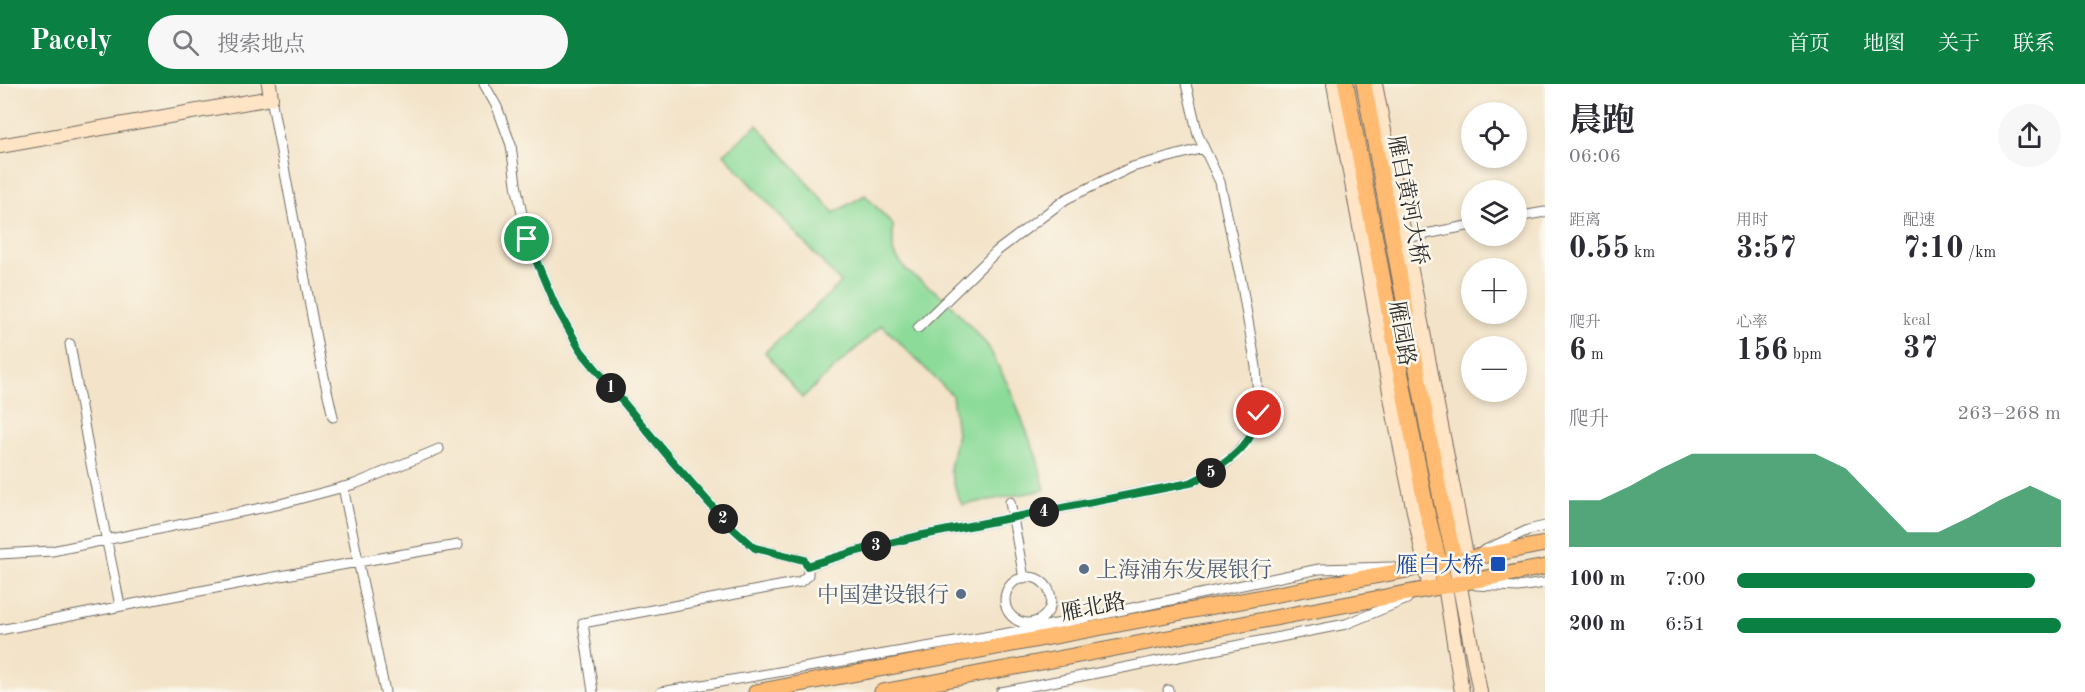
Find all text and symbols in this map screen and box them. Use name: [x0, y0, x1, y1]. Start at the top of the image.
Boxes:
search box: [148, 15, 568, 69]
icon: search: [169, 26, 202, 59]
text: Pacely: [30, 28, 112, 56]
text: 搜索地点: [217, 34, 305, 56]
text: 首页: [1788, 34, 1830, 55]
text: 地图: [1863, 34, 1905, 55]
text: 关于: [1938, 34, 1980, 55]
text: 联系: [2013, 34, 2055, 55]
map controls: [1461, 102, 1527, 402]
button: locate: [1461, 102, 1527, 168]
button: share: [1998, 104, 2061, 167]
text: 晨跑: [1569, 106, 1635, 139]
street label: 雁白黄河大桥: [1384, 133, 1432, 267]
text: 06:06: [1569, 147, 1621, 167]
button: layers: [1461, 180, 1527, 246]
pin: [501, 213, 552, 264]
text: 距离: [1569, 213, 1601, 229]
text: 用时: [1736, 213, 1768, 229]
text: 配速: [1903, 213, 1935, 229]
icon: arrive: [510, 222, 543, 255]
text: 0.55: [1569, 234, 1630, 264]
text: 3:57: [1736, 234, 1797, 264]
text: 7:10: [1903, 234, 1964, 264]
text: km: [1630, 245, 1655, 261]
text: /km: [1964, 245, 1996, 261]
button: +: [1461, 258, 1527, 324]
street label: 雁园路: [1384, 299, 1420, 368]
text: kcal: [1903, 313, 1931, 329]
text: 爬升: [1569, 315, 1601, 331]
text: 心率: [1736, 315, 1768, 331]
text: 37: [1903, 334, 1938, 364]
button: −: [1461, 336, 1527, 402]
text: 6: [1569, 336, 1586, 366]
text: 156: [1736, 336, 1788, 366]
text: m: [1586, 347, 1604, 363]
text: bpm: [1788, 347, 1822, 363]
pin: 1: [596, 373, 626, 403]
text: 1: [606, 380, 616, 396]
pin: [1233, 387, 1284, 438]
icon: check: [1242, 396, 1275, 429]
text: 263–268 m: [1958, 404, 2061, 424]
text: 爬升: [1569, 410, 1609, 430]
pin: 5: [1196, 458, 1226, 488]
text: 5: [1206, 465, 1216, 481]
pin: 4: [1029, 497, 1059, 527]
pin: 2: [708, 504, 738, 534]
text: 4: [1039, 504, 1049, 520]
text: 2: [718, 511, 728, 527]
pin: 3: [861, 531, 891, 561]
text: 3: [871, 538, 881, 554]
place label: 雁白大桥: [1396, 553, 1484, 577]
marker: 雁白大桥: [1489, 555, 1507, 573]
place label: 上海浦东发展银行: [1096, 558, 1272, 582]
marker: 上海浦东发展银行: [1077, 562, 1091, 576]
text: 100 m: [1569, 570, 1625, 590]
text: 7:00: [1665, 570, 1705, 590]
place label: 中国建设银行: [817, 583, 949, 607]
marker: 中国建设银行: [954, 587, 968, 601]
street label: 雁北路: [1058, 589, 1128, 625]
text: 200 m: [1569, 615, 1625, 635]
text: 6:51: [1665, 615, 1705, 635]

